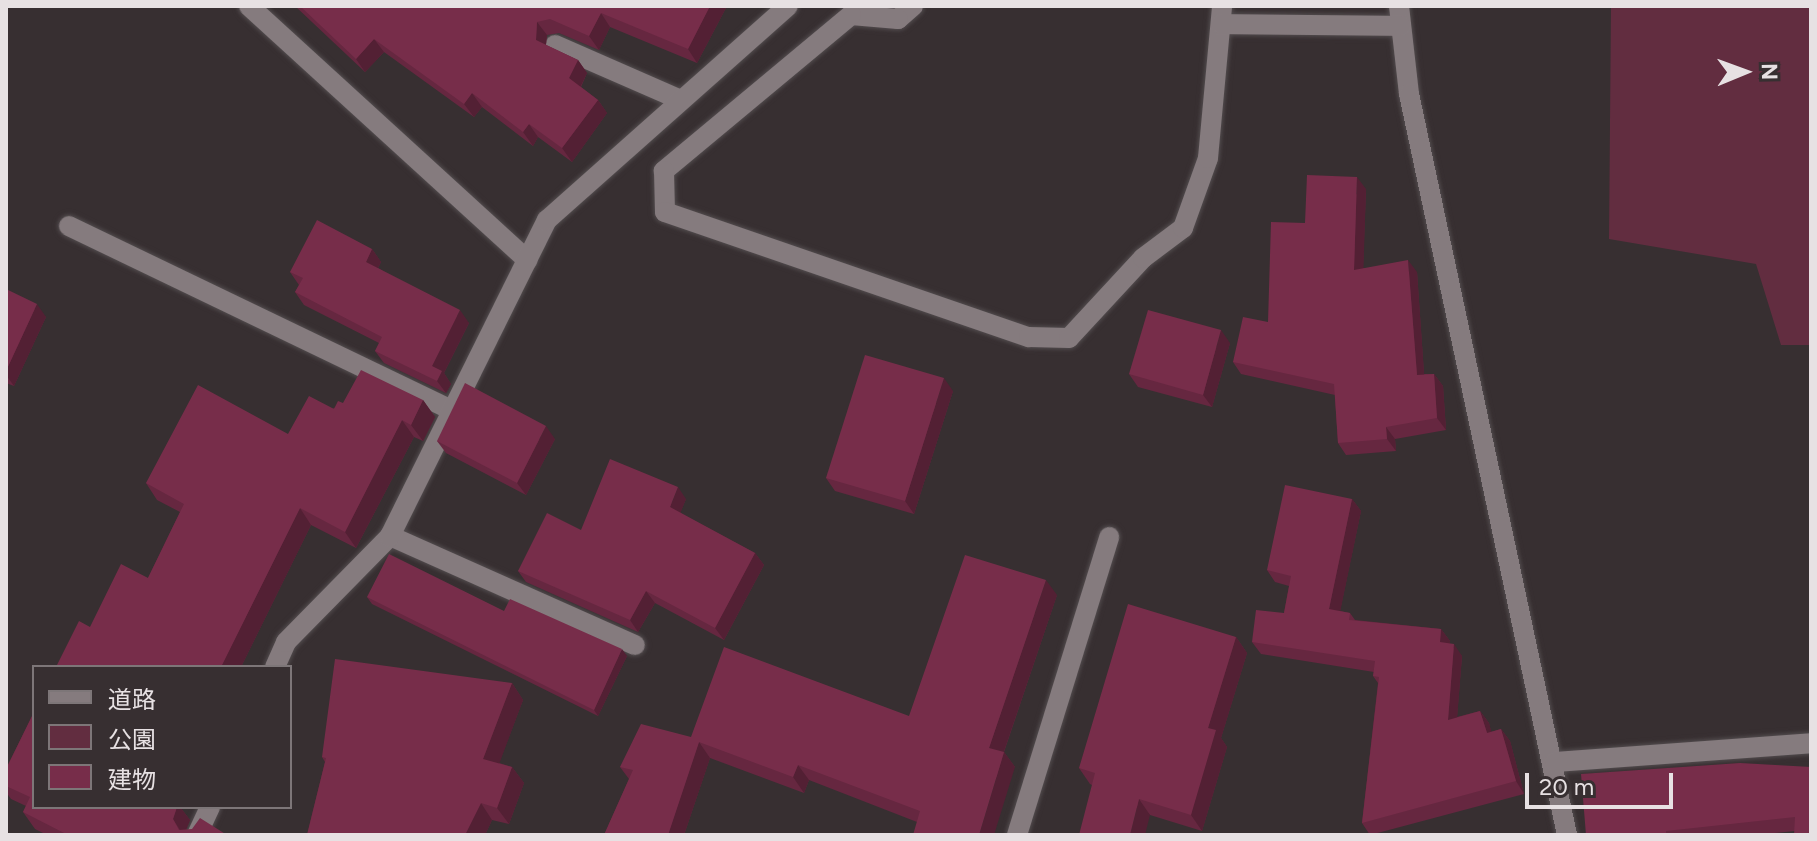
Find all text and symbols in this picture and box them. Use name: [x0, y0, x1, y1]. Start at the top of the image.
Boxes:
north arrow: [1705, 32, 1785, 112]
text: N: [1756, 63, 1783, 80]
legend: [32, 665, 292, 809]
text: 道路: [108, 685, 156, 714]
text: 公園: [108, 725, 156, 754]
scale bar: [1529, 757, 1677, 807]
text: 建物: [108, 765, 156, 794]
text: 20 m: [1539, 772, 1594, 801]

